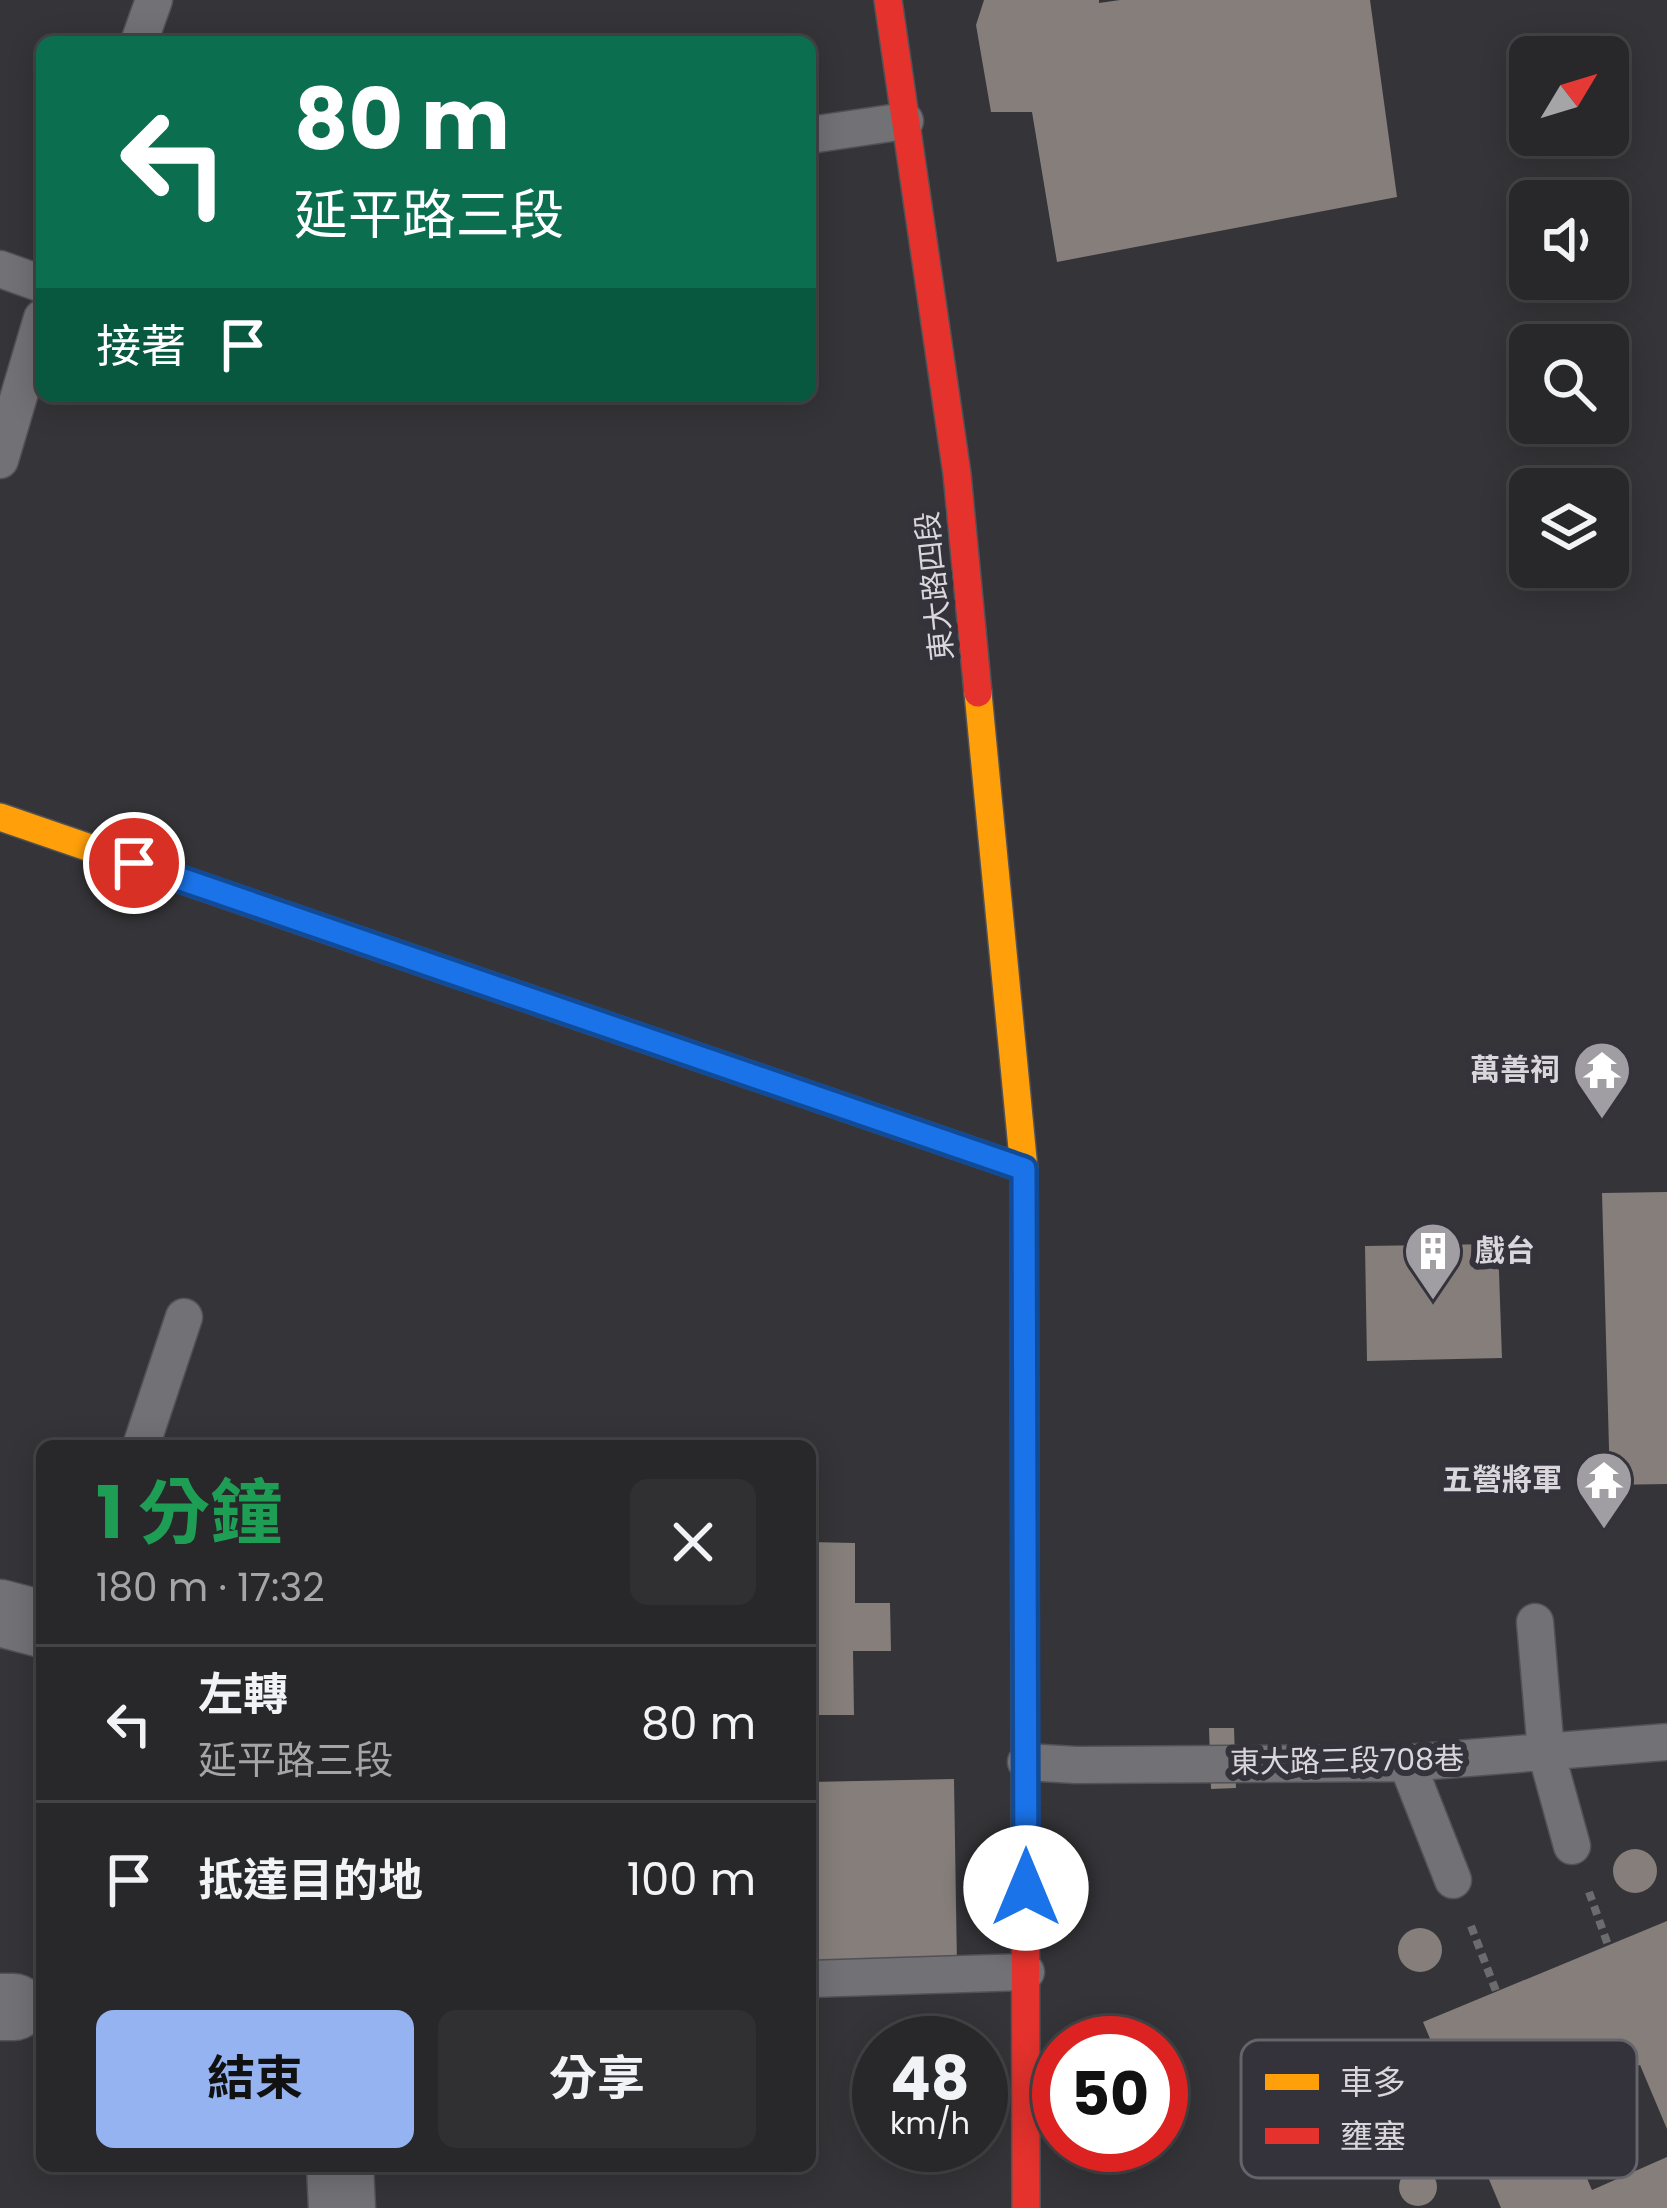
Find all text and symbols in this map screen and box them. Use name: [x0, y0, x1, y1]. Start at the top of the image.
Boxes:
north arrow: [1509, 36, 1629, 156]
map controls: [1509, 36, 1629, 588]
text: 80 m: [294, 61, 510, 178]
icon: left: [96, 84, 252, 240]
text: 延平路三段: [294, 177, 564, 253]
button: sound: [1509, 180, 1629, 300]
icon: arrive: [210, 312, 276, 378]
text: 接著: [96, 315, 186, 378]
button: search: [1509, 324, 1629, 444]
button: layers: [1509, 468, 1629, 588]
street label: 東大路四段: [905, 509, 964, 663]
pin: [83, 812, 185, 914]
icon: arrive: [101, 830, 167, 896]
temple icon: 萬善祠: [1571, 1039, 1633, 1121]
place label: 萬善祠: [1470, 1048, 1560, 1091]
building icon: 戲台: [1402, 1220, 1464, 1302]
place label: 戲台: [1475, 1229, 1535, 1272]
temple icon: 五營將軍: [1573, 1449, 1635, 1531]
place label: 五營將軍: [1442, 1458, 1562, 1501]
text: 1 分鐘: [96, 1462, 282, 1563]
button: close: [630, 1479, 756, 1605]
text: 180 m · 17:32: [96, 1560, 325, 1615]
text: 左轉: [198, 1663, 288, 1726]
icon: left: [96, 1691, 162, 1757]
text: 80 m: [641, 1692, 756, 1755]
text: 延平路三段: [198, 1733, 393, 1788]
street label: 東大路三段708巷: [1230, 1737, 1464, 1784]
position arrow: [963, 1825, 1089, 1951]
icon: arrive: [96, 1847, 162, 1913]
text: 100 m: [627, 1848, 756, 1911]
text: 抵達目的地: [198, 1849, 423, 1912]
button: 結束: [96, 2010, 414, 2148]
button: 分享: [438, 2010, 756, 2148]
speed limit sign: 50: [1032, 2016, 1188, 2172]
text: 48: [890, 2037, 970, 2121]
legend: [1241, 2040, 1637, 2178]
text: 車多: [1340, 2059, 1406, 2106]
text: km/h: [890, 2102, 970, 2145]
text: 壅塞: [1340, 2113, 1406, 2160]

